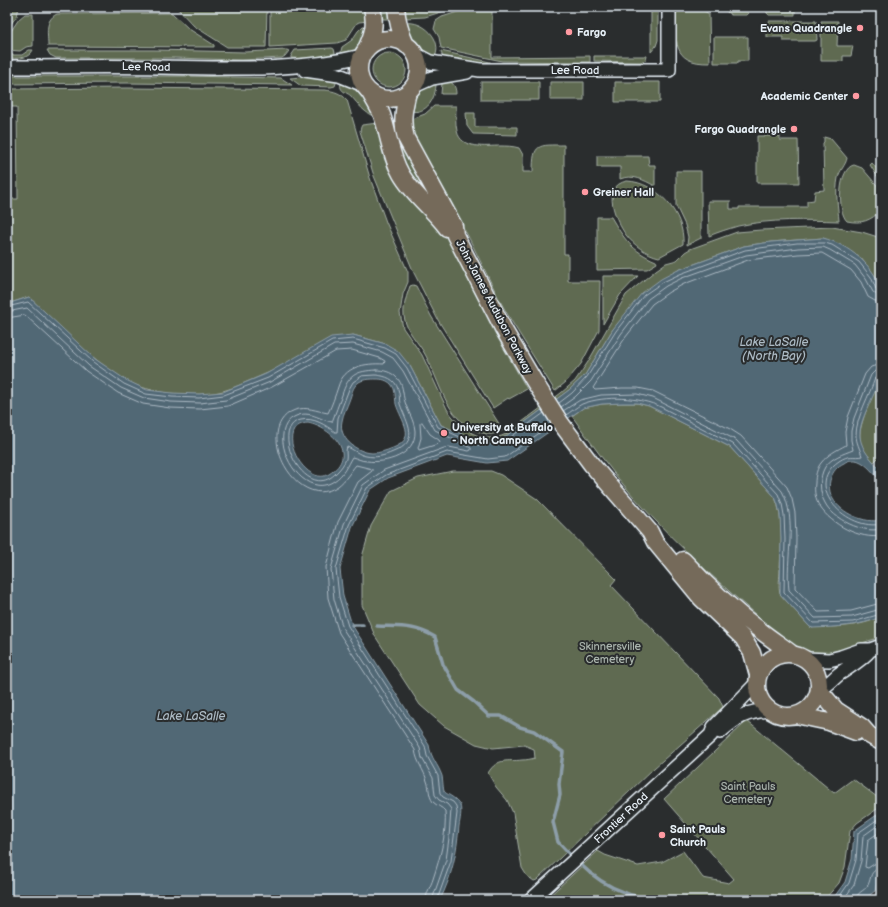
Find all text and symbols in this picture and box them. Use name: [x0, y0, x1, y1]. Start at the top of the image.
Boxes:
place label: Evans Quadrangle: [760, 22, 852, 35]
marker: Evans Quadrangle: [855, 23, 865, 33]
place label: Fargo: [577, 26, 606, 39]
marker: Fargo: [564, 27, 574, 37]
street label: Lee Road: [122, 60, 170, 74]
street label: Lee Road: [551, 64, 599, 77]
place label: Academic Center: [760, 90, 849, 103]
marker: Academic Center: [851, 91, 861, 101]
place label: Fargo Quadrangle: [695, 123, 786, 136]
marker: Fargo Quadrangle: [789, 124, 799, 134]
place label: Greiner Hall: [593, 186, 654, 199]
marker: Greiner Hall: [580, 187, 590, 197]
street label: John James Audubon Parkway: [453, 238, 535, 376]
water label: Lake LaSalle (North Bay): [739, 335, 809, 364]
place label: University at Buffalo - North Campus: [452, 421, 553, 447]
marker: University at Buffalo - North Campus: [439, 428, 449, 438]
park label: Skinnersville Cemetery: [579, 640, 642, 666]
water label: Lake LaSalle: [156, 709, 226, 724]
park label: Saint Pauls Cemetery: [721, 780, 776, 806]
street label: Frontier Road: [591, 790, 651, 846]
place label: Saint Pauls Church: [670, 823, 726, 849]
marker: Saint Pauls Church: [657, 830, 667, 840]

